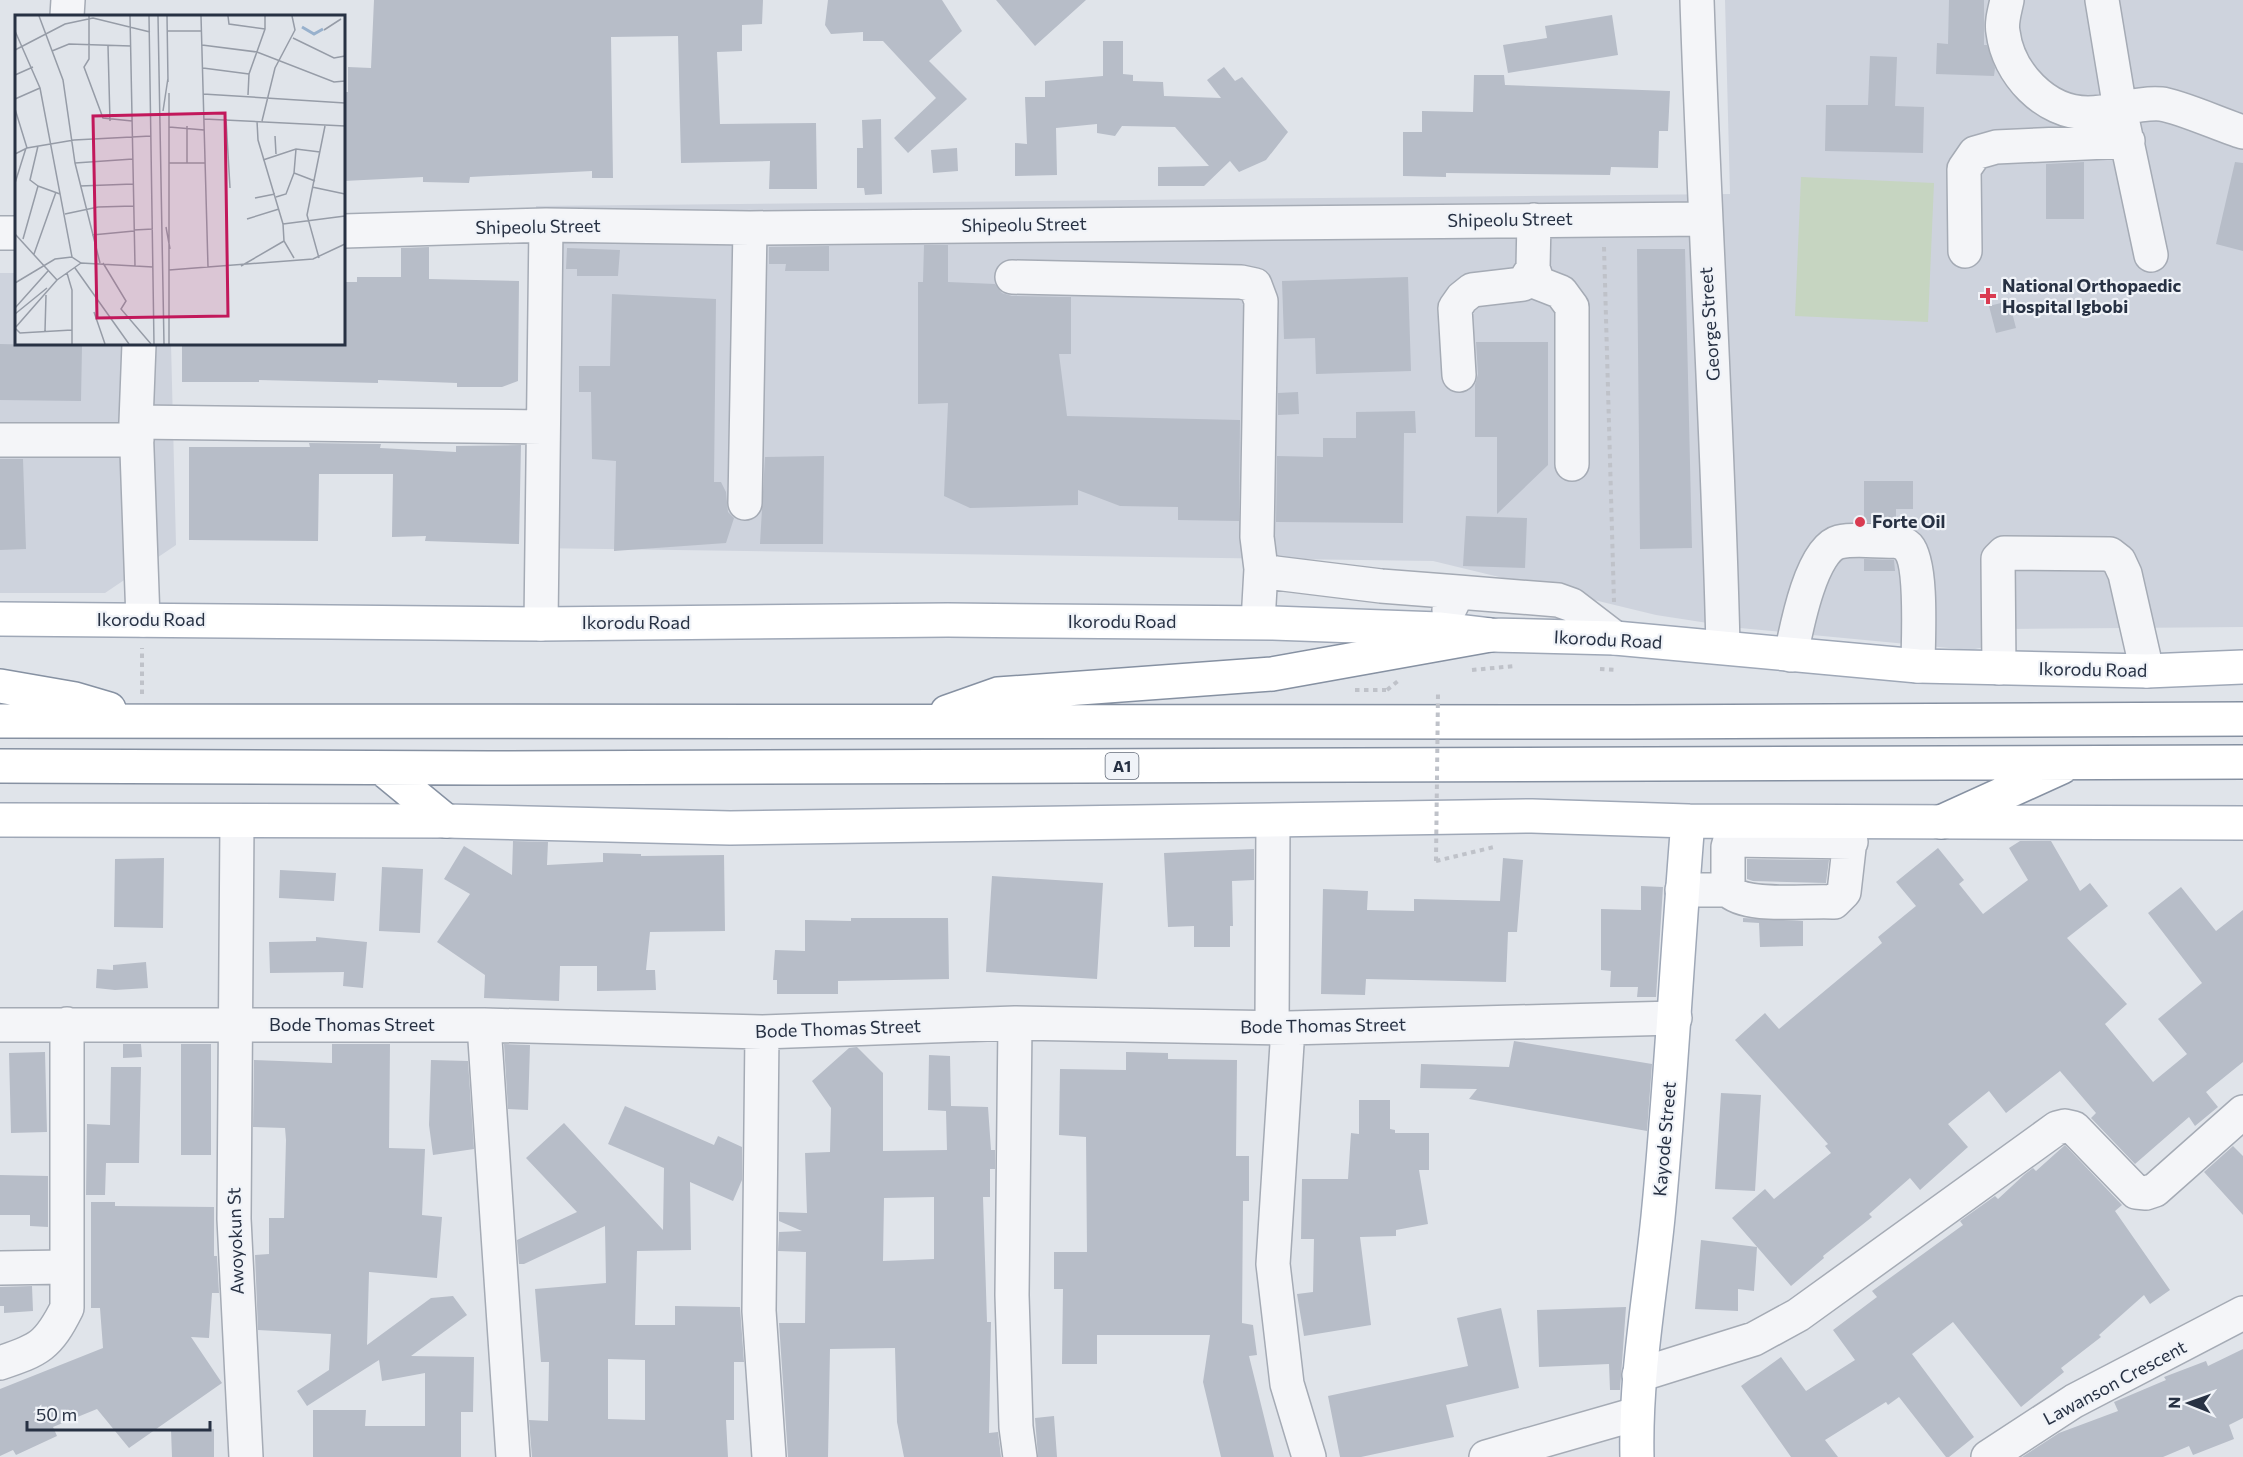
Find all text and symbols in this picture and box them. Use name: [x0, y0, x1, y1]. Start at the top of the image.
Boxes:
inset map: [15, 15, 345, 345]
street label: Shipeolu Street: [1447, 207, 1573, 231]
street label: Shipeolu Street: [961, 212, 1087, 236]
street label: Shipeolu Street: [475, 214, 601, 238]
street label: George Street: [1694, 266, 1724, 382]
place label: National Orthopaedic Hospital Igbobi: [2002, 274, 2182, 317]
marker: National Orthopaedic Hospital Igbobi: [1979, 287, 1997, 305]
place label: Forte Oil: [1872, 510, 1945, 532]
marker: Forte Oil: [1853, 515, 1867, 529]
street label: Ikorodu Road: [97, 608, 205, 630]
street label: Ikorodu Road: [1068, 610, 1176, 632]
street label: Ikorodu Road: [582, 611, 690, 633]
street label: Ikorodu Road: [1553, 625, 1663, 653]
street label: Ikorodu Road: [2038, 657, 2148, 681]
road number: A1: [1106, 753, 1138, 779]
street label: Bode Thomas Street: [269, 1013, 435, 1035]
street label: Bode Thomas Street: [1240, 1013, 1406, 1037]
street label: Bode Thomas Street: [755, 1014, 921, 1042]
street label: Kayode Street: [1648, 1081, 1680, 1197]
street label: Awoyokun St: [222, 1187, 248, 1295]
street label: Lawanson Crescent: [2039, 1335, 2190, 1429]
north arrow: [2159, 1373, 2219, 1433]
scale bar: [27, 1394, 210, 1432]
text: N: [2164, 1397, 2183, 1409]
text: 50 m: [36, 1403, 77, 1425]

